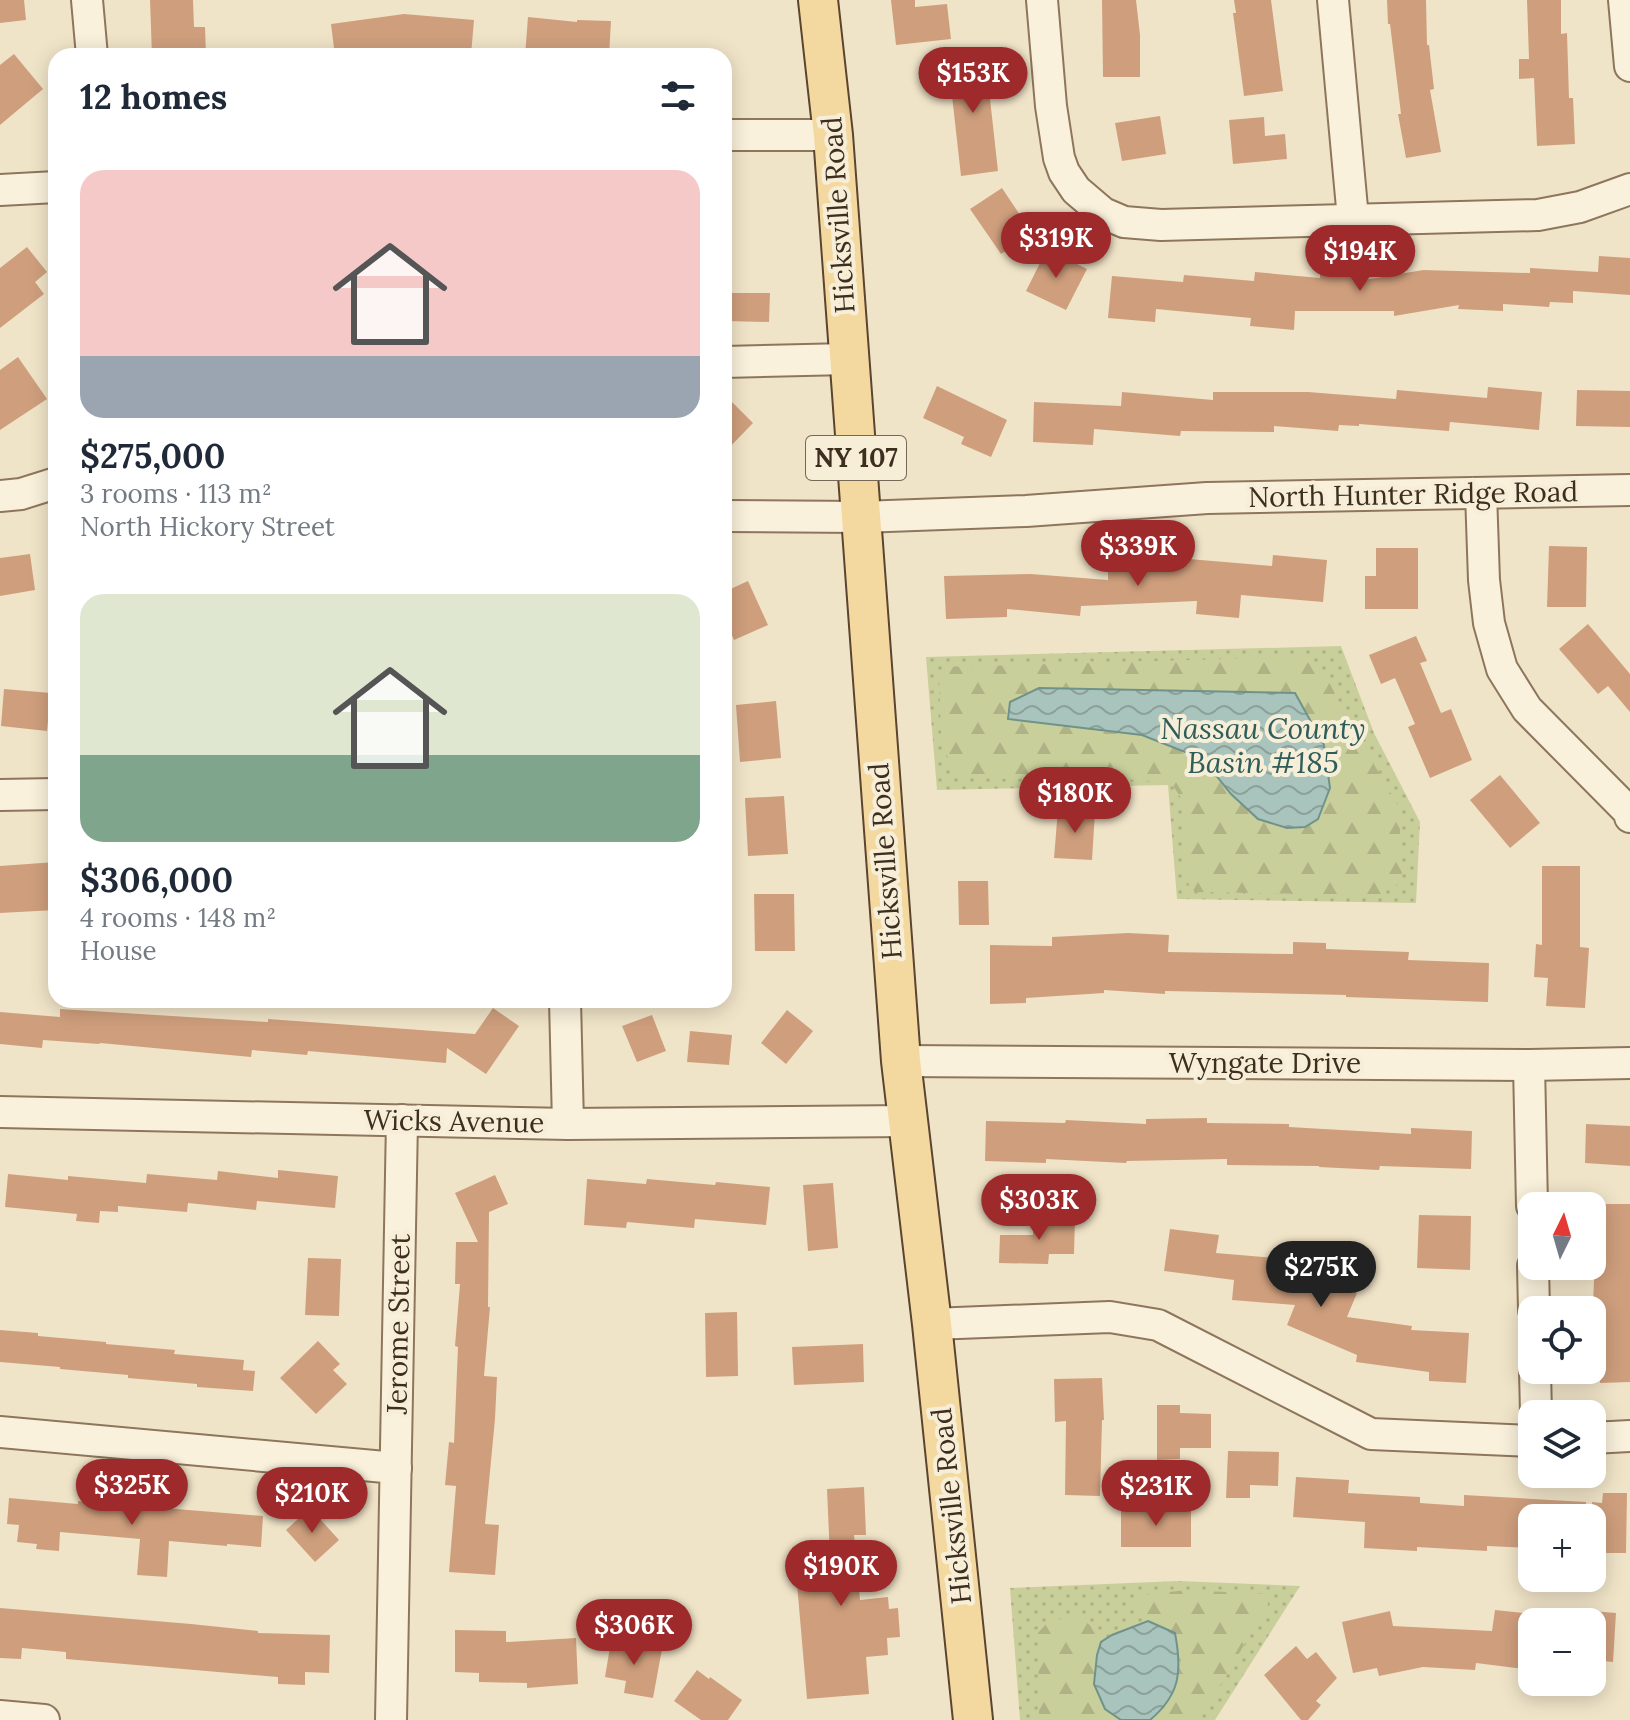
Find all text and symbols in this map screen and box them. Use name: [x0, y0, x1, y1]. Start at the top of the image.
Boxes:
pin: $153K: [917, 47, 1029, 115]
text: $153K: [937, 56, 1009, 89]
icon: filters: [656, 74, 700, 118]
text: 12 homes: [80, 75, 227, 118]
street label: Hicksville Road: [813, 115, 863, 315]
pin: $319K: [1000, 212, 1112, 280]
text: $319K: [1019, 221, 1093, 254]
icon: home: [318, 222, 462, 366]
pin: $194K: [1304, 225, 1416, 293]
text: $194K: [1323, 234, 1397, 267]
text: $275,000: [80, 434, 225, 477]
road number: NY 107: [806, 436, 906, 480]
street label: North Hunter Ridge Road: [1248, 473, 1578, 515]
text: 3 rooms · 113 m²: [80, 477, 272, 510]
text: North Hickory Street: [80, 510, 335, 543]
pin: $339K: [1082, 520, 1194, 588]
text: $339K: [1099, 529, 1177, 562]
icon: home: [318, 646, 462, 790]
water label: Nassau County Basin #185: [1160, 709, 1366, 781]
street label: Hicksville Road: [860, 761, 910, 961]
pin: $180K: [1019, 767, 1131, 835]
text: $180K: [1037, 776, 1113, 809]
text: $306,000: [80, 858, 233, 901]
text: 4 rooms · 148 m²: [80, 901, 276, 934]
text: House: [80, 934, 157, 967]
street label: Wyngate Drive: [1169, 1045, 1361, 1081]
street label: Wicks Avenue: [363, 1101, 545, 1141]
pin: $303K: [983, 1174, 1095, 1242]
text: $303K: [999, 1183, 1079, 1216]
north arrow: [1518, 1192, 1606, 1280]
map controls: [1518, 1192, 1606, 1696]
street label: Jerome Street: [378, 1233, 418, 1416]
pin: $275K: [1265, 1241, 1377, 1309]
text: $275K: [1284, 1250, 1358, 1283]
button: locate: [1518, 1296, 1606, 1384]
button: layers: [1518, 1400, 1606, 1488]
street label: Hicksville Road: [923, 1406, 979, 1606]
pin: $325K: [76, 1459, 188, 1527]
pin: $231K: [1100, 1460, 1212, 1528]
pin: $210K: [256, 1467, 368, 1535]
text: $325K: [94, 1468, 170, 1501]
text: $231K: [1120, 1469, 1192, 1502]
text: $210K: [275, 1476, 349, 1509]
button: +: [1518, 1504, 1606, 1592]
pin: $190K: [785, 1540, 897, 1608]
text: $190K: [803, 1549, 879, 1582]
pin: $306K: [578, 1599, 690, 1667]
text: $306K: [594, 1608, 674, 1641]
button: −: [1518, 1608, 1606, 1696]

